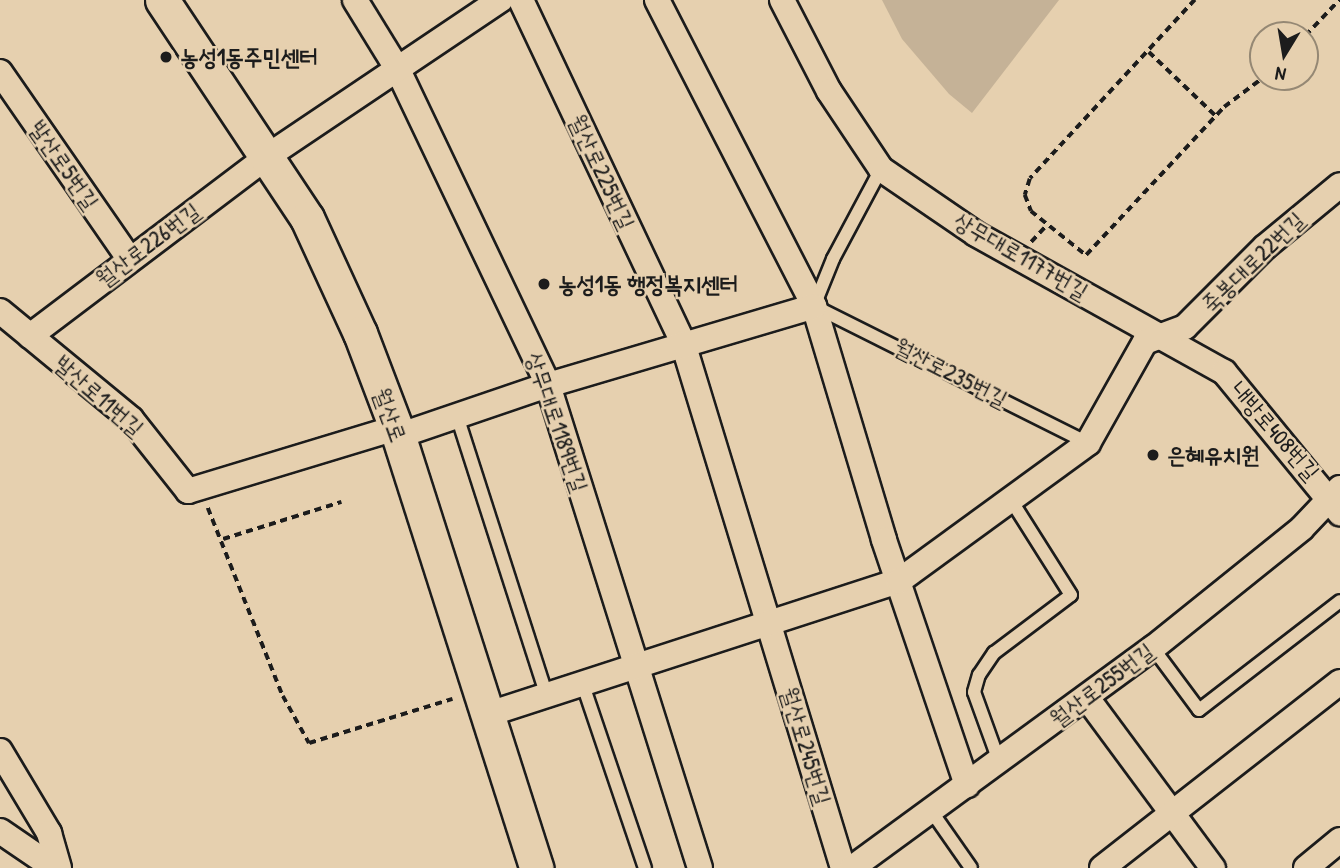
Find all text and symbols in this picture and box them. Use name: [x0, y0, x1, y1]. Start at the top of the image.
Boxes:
north arrow: [1249, 21, 1319, 91]
place label: 농성1동주민센터: [180, 43, 318, 71]
marker: 농성1동주민센터: [158, 49, 174, 65]
text: N: [1273, 61, 1288, 88]
street label: 월산로225번길: [563, 110, 641, 234]
street label: 발산로5번길: [23, 115, 105, 215]
street label: 월산로226번길: [90, 197, 206, 293]
street label: 상무대로1177번길: [949, 206, 1093, 306]
street label: 죽봉대로22번길: [1196, 206, 1310, 318]
place label: 농성1동 행정복지센터: [558, 270, 738, 298]
marker: 농성1동 행정복지센터: [536, 276, 552, 292]
street label: 월산로235번길: [890, 333, 1012, 413]
street label: 상무대로1189번길: [520, 348, 594, 496]
street label: 발산로11번길: [49, 350, 149, 442]
street label: 내방로408번길: [1225, 376, 1325, 486]
street label: 월산로: [368, 384, 412, 446]
place label: 은혜유치원: [1167, 441, 1260, 469]
marker: 은혜유치원: [1145, 447, 1161, 463]
street label: 월산로255번길: [1045, 637, 1159, 733]
street label: 월산로245번길: [775, 684, 837, 808]

